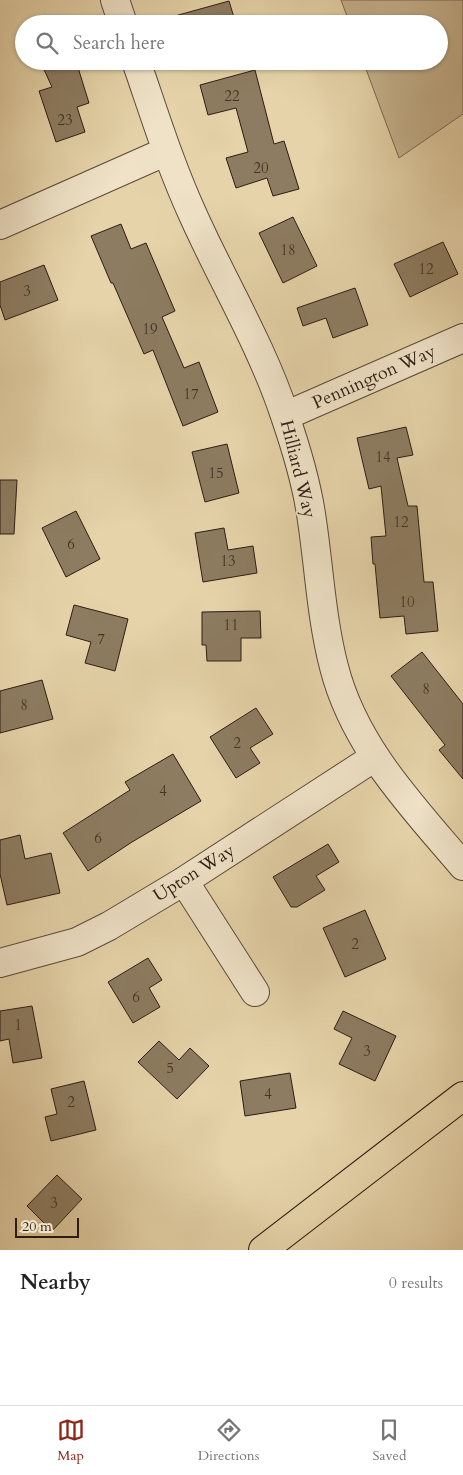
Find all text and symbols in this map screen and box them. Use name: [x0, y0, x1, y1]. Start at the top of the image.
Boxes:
search box: [15, 15, 448, 70]
icon: search: [33, 29, 61, 57]
text: Search here: [73, 30, 165, 56]
house number: 22: [224, 86, 240, 106]
house number: 23: [57, 110, 73, 130]
house number: 20: [253, 158, 269, 178]
house number: 18: [280, 240, 296, 260]
house number: 12: [418, 259, 434, 279]
house number: 3: [23, 281, 31, 301]
house number: 19: [142, 319, 158, 339]
street label: Pennington Way: [308, 338, 440, 415]
house number: 17: [183, 384, 199, 404]
street label: Hilliard Way: [274, 417, 322, 521]
house number: 14: [375, 447, 391, 467]
house number: 15: [208, 463, 224, 483]
house number: 12: [393, 512, 409, 532]
house number: 6: [67, 534, 75, 554]
house number: 13: [220, 551, 236, 571]
house number: 10: [399, 592, 415, 612]
house number: 11: [223, 615, 239, 635]
house number: 7: [97, 629, 105, 649]
house number: 8: [422, 679, 430, 699]
house number: 8: [20, 695, 28, 715]
house number: 2: [233, 733, 241, 753]
house number: 4: [159, 781, 167, 801]
house number: 6: [94, 828, 102, 848]
street label: Upton Way: [148, 838, 240, 908]
house number: 2: [351, 934, 359, 954]
house number: 6: [132, 987, 140, 1007]
house number: 1: [14, 1015, 22, 1035]
house number: 3: [363, 1041, 371, 1061]
house number: 5: [166, 1058, 174, 1078]
house number: 4: [264, 1084, 272, 1104]
house number: 2: [67, 1092, 75, 1112]
house number: 3: [50, 1193, 58, 1213]
scale bar: [15, 1215, 79, 1238]
text: 20 m: [22, 1217, 52, 1236]
text: Nearby: [20, 1268, 91, 1297]
text: 0 results: [389, 1272, 443, 1294]
tab: Map: [57, 1416, 85, 1465]
tab: Directions: [198, 1416, 259, 1465]
tab: Saved: [372, 1416, 406, 1465]

